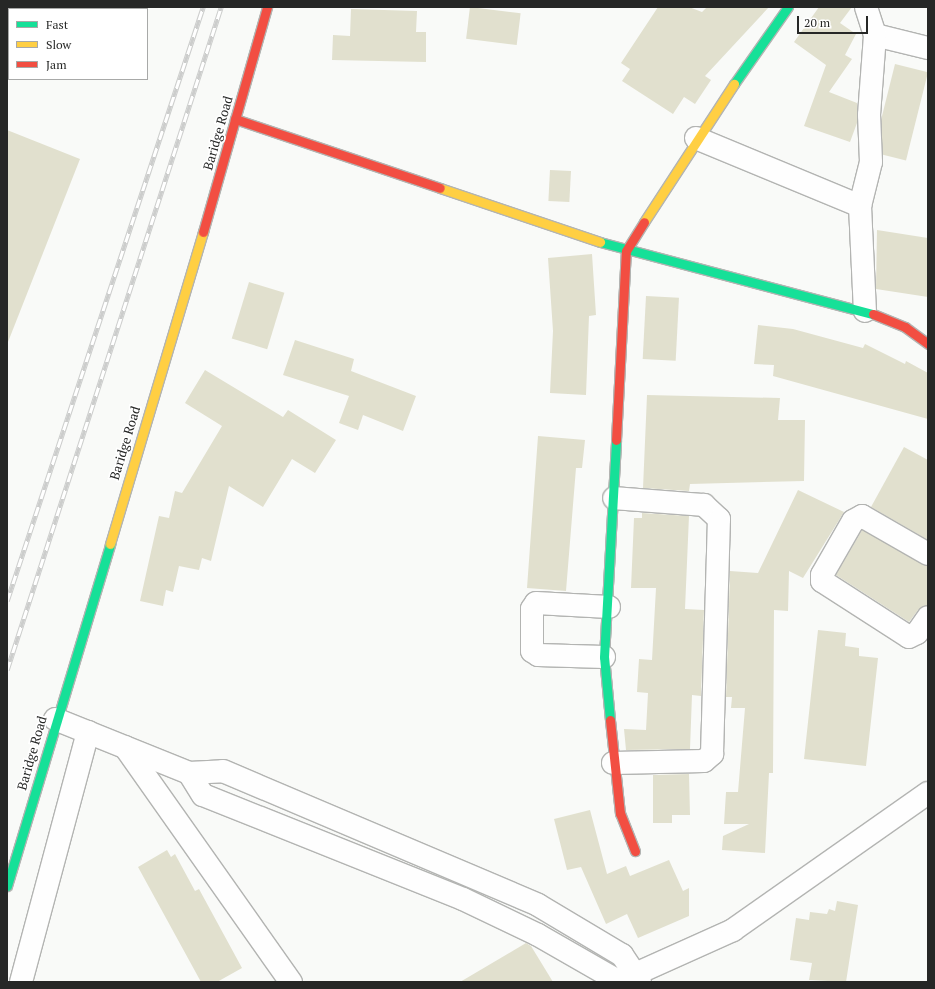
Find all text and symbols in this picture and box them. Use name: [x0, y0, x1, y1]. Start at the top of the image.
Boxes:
legend: [8, 8, 148, 80]
scale bar: [799, 8, 870, 34]
text: 20 m: [804, 15, 830, 30]
text: Fast: [46, 17, 68, 32]
text: Slow: [46, 37, 71, 52]
text: Jam: [46, 57, 67, 72]
street label: Baridge Road: [200, 94, 236, 172]
street label: Baridge Road: [106, 404, 144, 482]
street label: Baridge Road: [14, 714, 50, 792]

